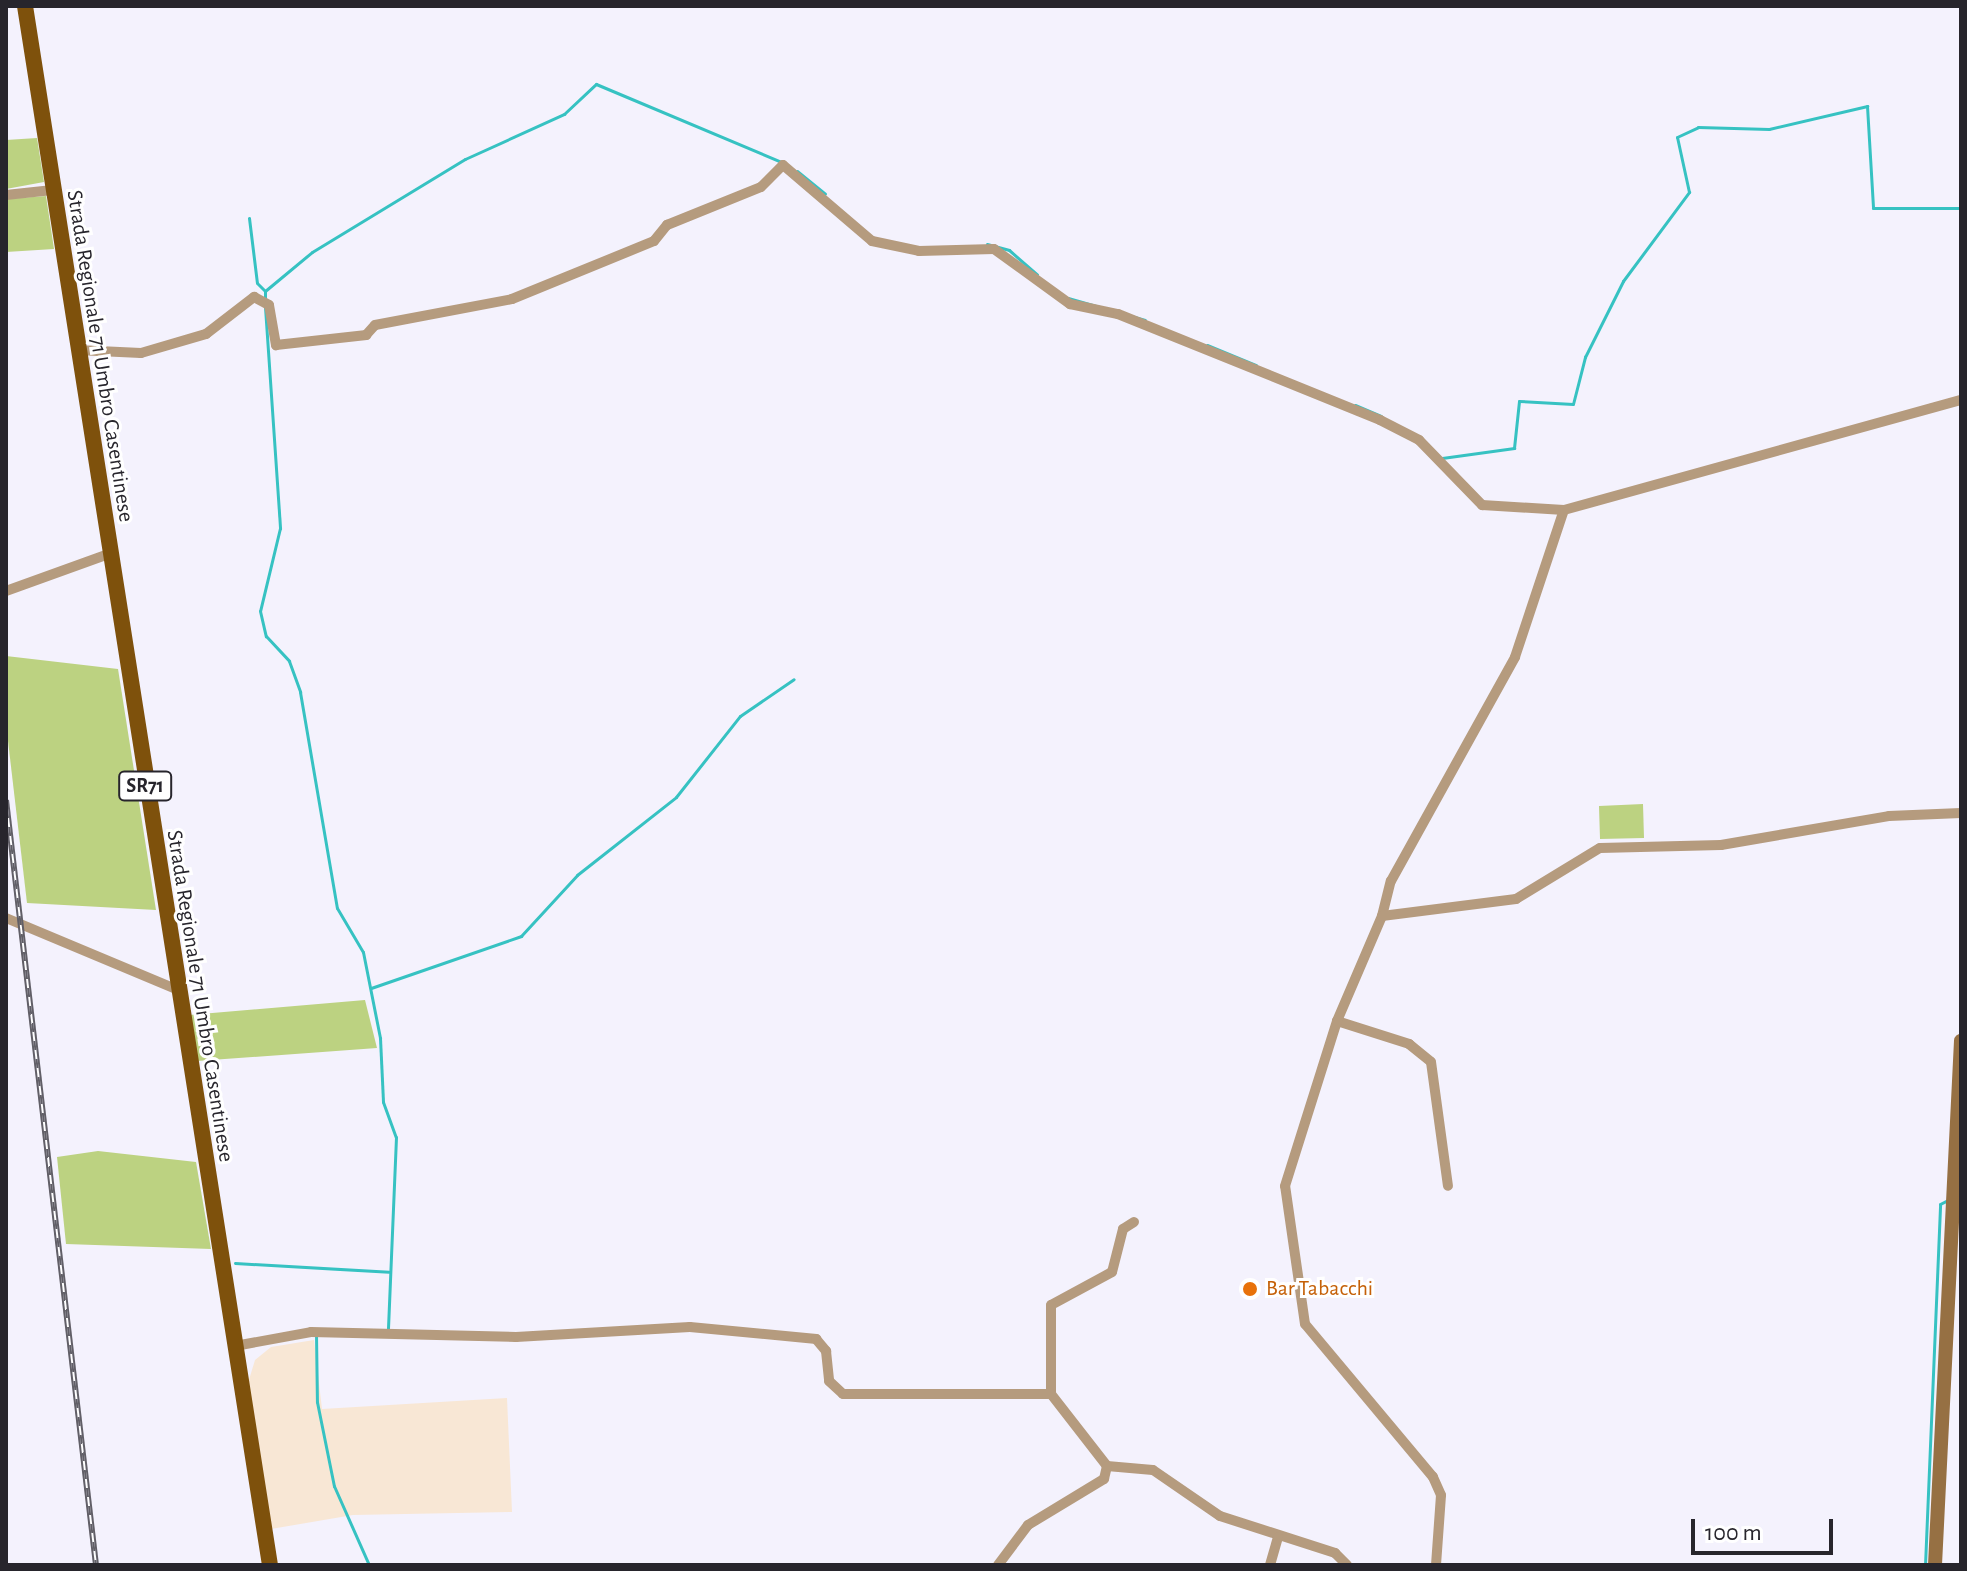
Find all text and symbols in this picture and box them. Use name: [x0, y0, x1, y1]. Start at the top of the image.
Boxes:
street label: Strada Regionale 71 Umbro Casentinese: [61, 188, 139, 524]
road number: SR71: [117, 770, 173, 802]
street label: Strada Regionale 71 Umbro Casentinese: [161, 828, 239, 1164]
place label: Bar Tabacchi: [1266, 1276, 1373, 1302]
marker: Bar Tabacchi: [1241, 1280, 1259, 1298]
scale bar: [1695, 1503, 1837, 1553]
text: 100 m: [1705, 1521, 1762, 1545]

